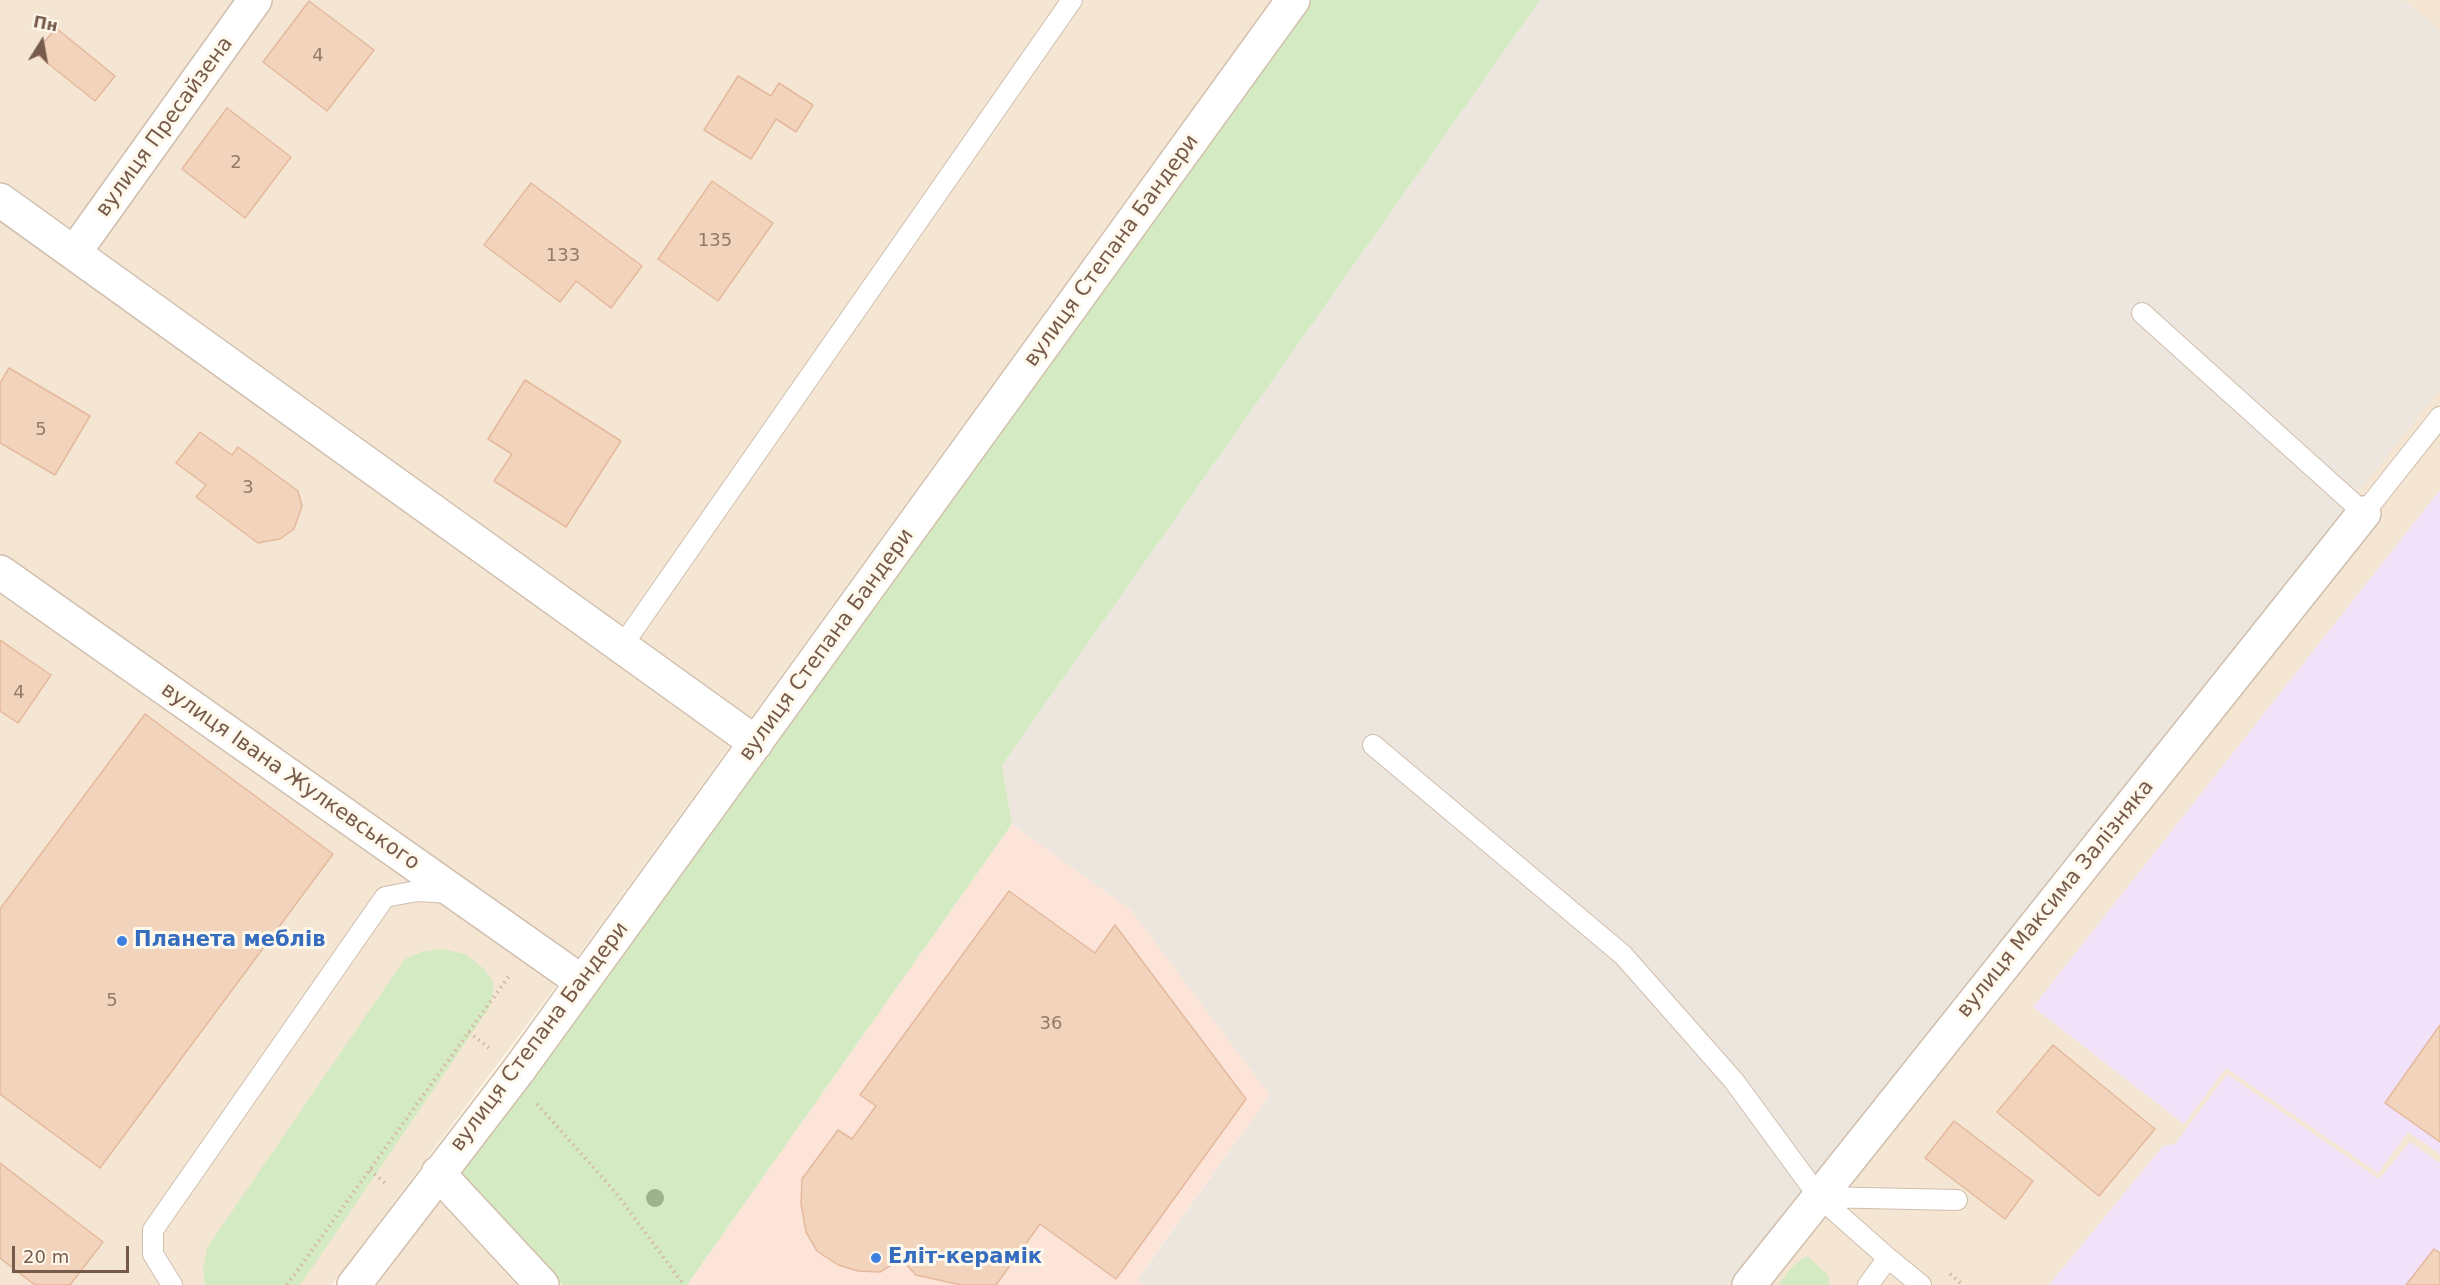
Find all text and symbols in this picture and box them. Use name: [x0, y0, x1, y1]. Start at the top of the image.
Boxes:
north arrow: [12, 12, 72, 72]
text: Пн: [32, 12, 59, 35]
street label: вулиця Пресайзена: [91, 32, 239, 222]
house number: 4: [312, 45, 324, 67]
street label: вулиця Степана Бандери: [1019, 130, 1205, 372]
house number: 2: [230, 152, 242, 174]
house number: 135: [698, 230, 732, 252]
house number: 133: [546, 245, 580, 267]
house number: 5: [35, 419, 47, 441]
house number: 3: [242, 477, 254, 499]
street label: вулиця Степана Бандери: [734, 524, 920, 766]
street label: вулиця Івана Жулкевського: [156, 678, 424, 876]
house number: 4: [13, 682, 25, 704]
street label: вулиця Максима Залізняка: [1952, 775, 2160, 1023]
street label: вулиця Степана Бандери: [446, 917, 634, 1157]
place label: Планета меблів: [134, 928, 325, 954]
marker: Планета меблів: [115, 934, 129, 948]
house number: 5: [106, 990, 118, 1012]
house number: 36: [1040, 1013, 1062, 1035]
scale bar: [15, 1234, 132, 1272]
place label: Еліт-керамік: [888, 1245, 1042, 1271]
text: 20 m: [23, 1246, 69, 1267]
marker: Еліт-керамік: [869, 1251, 883, 1265]

